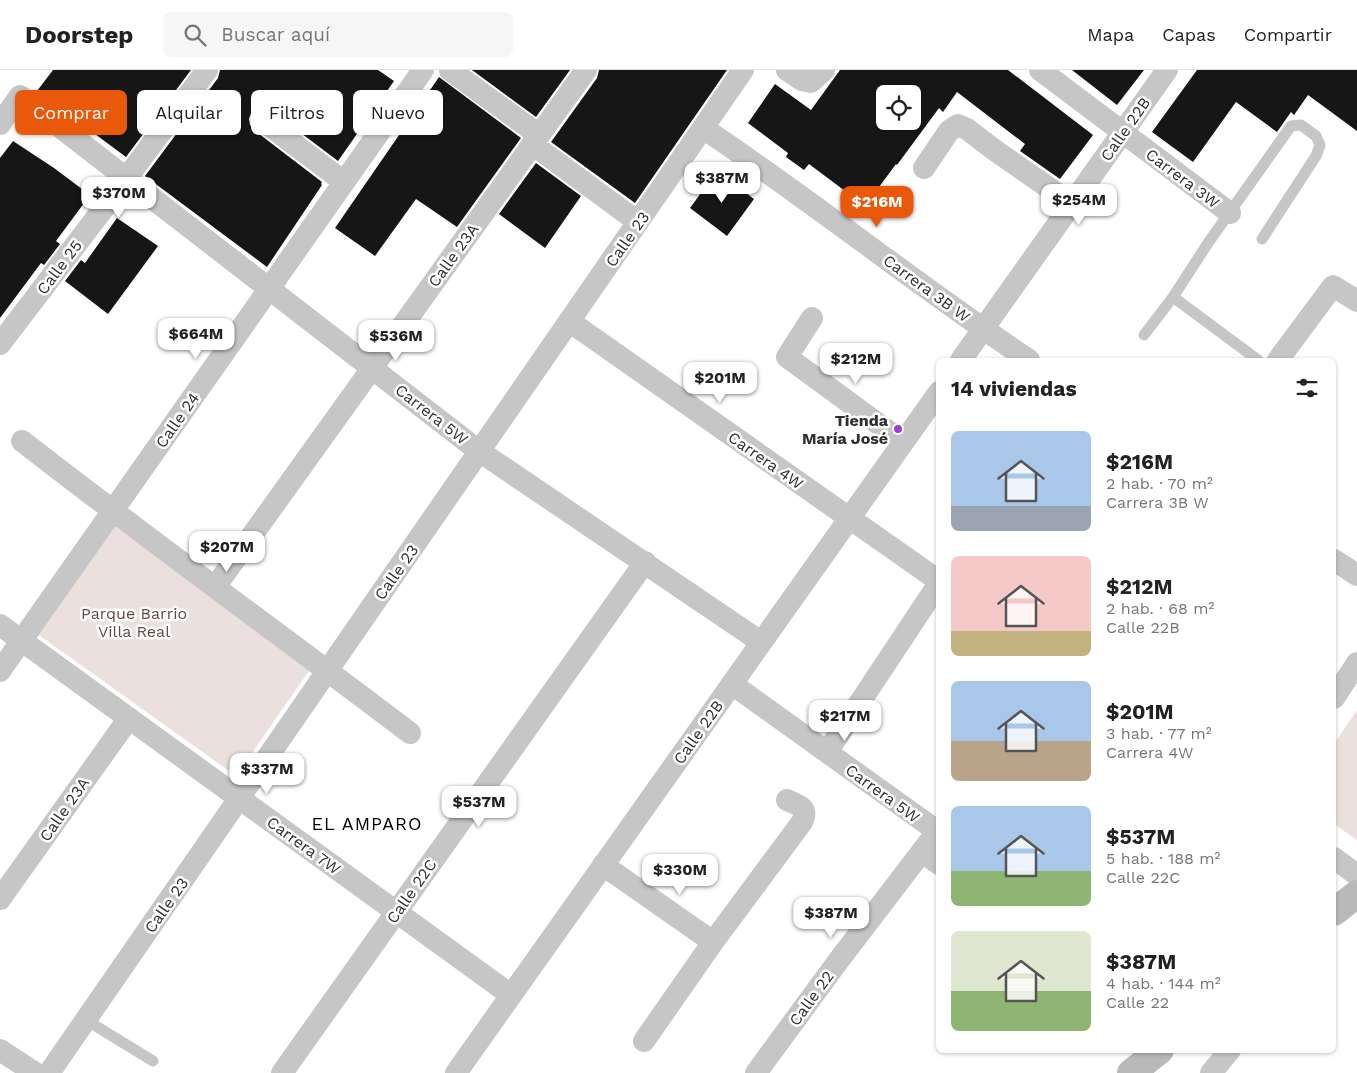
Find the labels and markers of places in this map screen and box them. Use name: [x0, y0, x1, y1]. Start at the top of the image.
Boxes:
pin: $387M: [687, 162, 757, 204]
pin: $370M: [84, 176, 154, 219]
pin: $254M: [1044, 184, 1114, 226]
pin: $216M: [842, 186, 912, 228]
pin: $664M: [161, 318, 231, 360]
pin: $536M: [361, 320, 431, 362]
pin: $212M: [821, 342, 891, 385]
pin: $201M: [685, 362, 755, 404]
place label: Tienda María José: [802, 411, 889, 448]
marker: Tienda María José: [892, 423, 904, 435]
pin: $207M: [192, 530, 262, 573]
pin: $217M: [810, 700, 880, 742]
pin: $337M: [232, 752, 302, 795]
pin: $537M: [444, 786, 514, 828]
pin: $330M: [645, 854, 715, 896]
pin: $387M: [796, 896, 866, 939]

